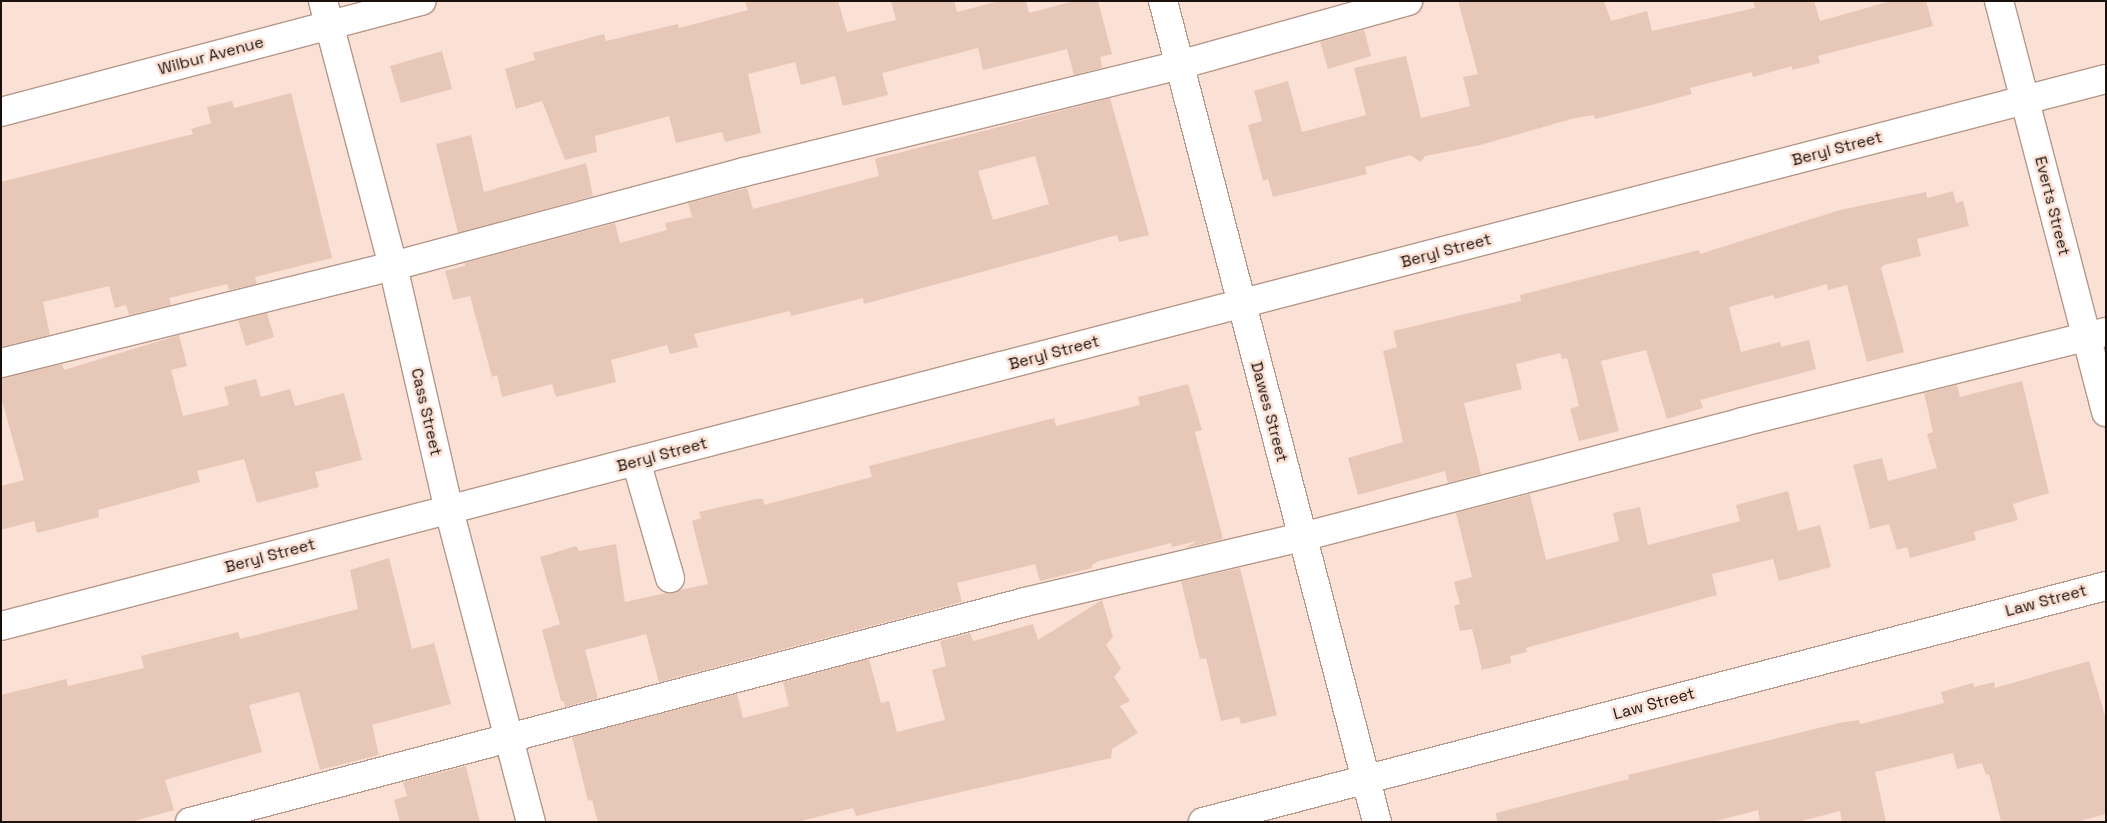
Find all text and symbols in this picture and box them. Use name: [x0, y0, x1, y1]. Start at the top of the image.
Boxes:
street label: Wilbur Avenue: [156, 33, 266, 79]
street label: Beryl Street: [1790, 128, 1884, 170]
street label: Everts Street: [2030, 154, 2074, 258]
street label: Beryl Street: [1399, 230, 1493, 272]
street label: Beryl Street: [1007, 332, 1101, 374]
street label: Dawes Street: [1246, 360, 1292, 464]
street label: Cass Street: [407, 366, 445, 458]
street label: Beryl Street: [615, 434, 709, 476]
street label: Beryl Street: [223, 535, 317, 577]
street label: Law Street: [2003, 581, 2089, 621]
street label: Law Street: [1611, 684, 1697, 724]

